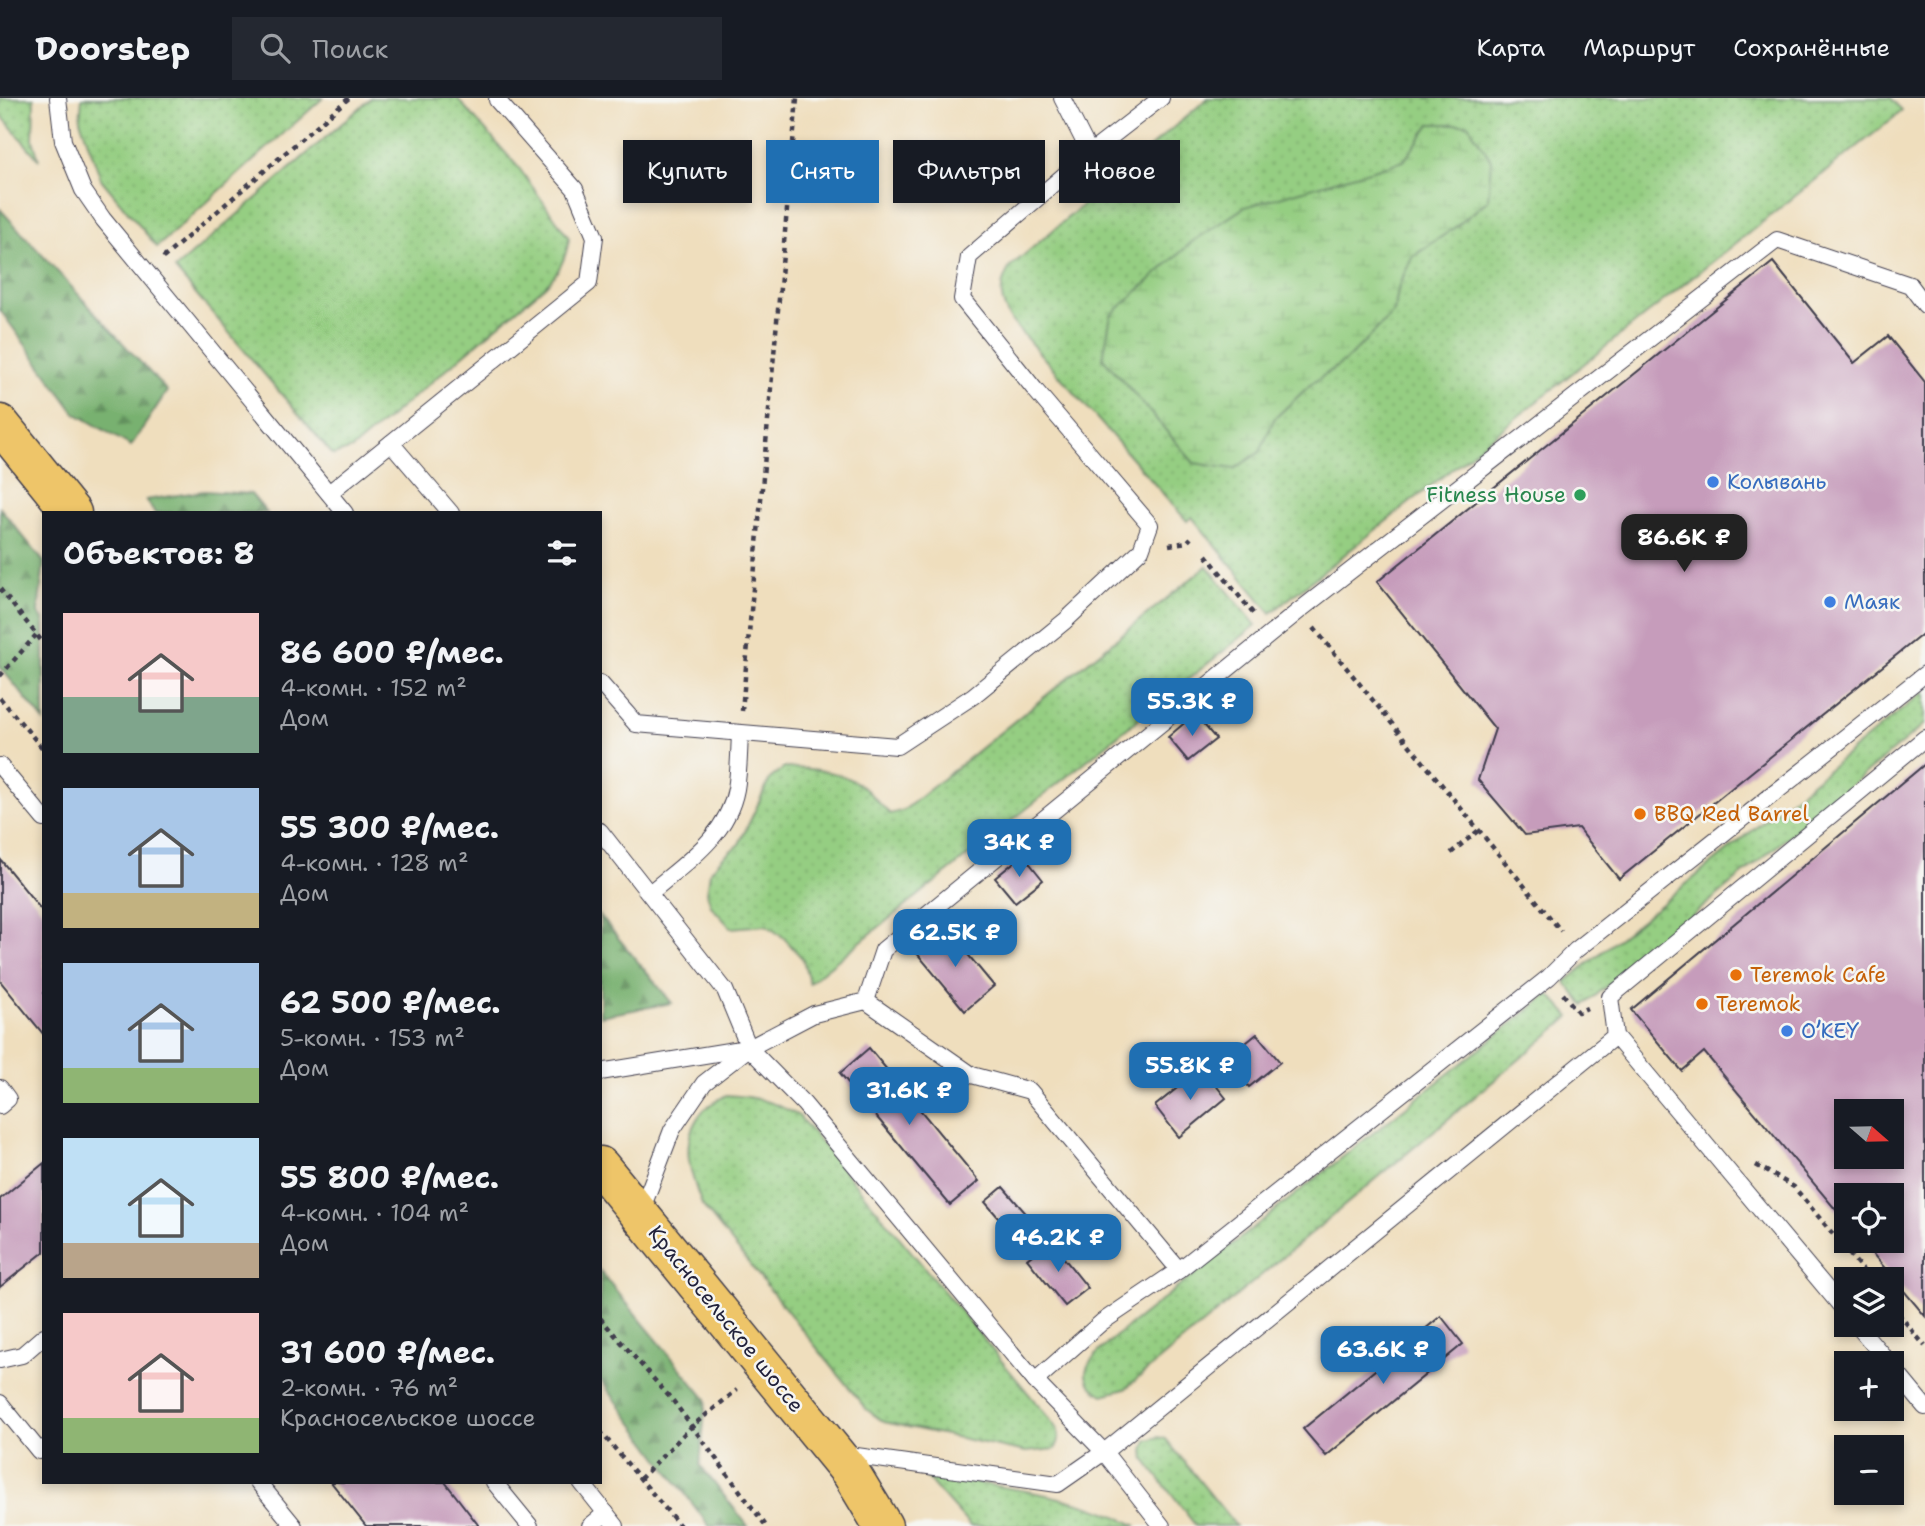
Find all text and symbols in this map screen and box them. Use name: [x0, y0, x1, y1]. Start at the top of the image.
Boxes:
search box: [232, 17, 722, 80]
text: Doorstep: [35, 26, 190, 71]
icon: search: [256, 29, 294, 67]
text: Поиск: [312, 31, 388, 66]
text: Карта: [1477, 32, 1545, 64]
text: Маршрут: [1583, 32, 1695, 64]
text: Сохранённые: [1733, 32, 1890, 64]
chip: Купить: [623, 140, 752, 203]
chip: Снять: [766, 140, 879, 203]
chip: Фильтры: [893, 140, 1045, 203]
chip: Новое: [1059, 140, 1180, 203]
place label: Колывань: [1727, 468, 1827, 496]
marker: Колывань: [1705, 474, 1721, 490]
place label: Fitness House: [1426, 481, 1566, 509]
marker: Fitness House: [1572, 487, 1588, 503]
pin: 86.6K ₽: [1619, 514, 1749, 574]
text: 86.6K ₽: [1637, 522, 1731, 552]
text: Объектов: 8: [63, 533, 255, 574]
icon: filters: [543, 534, 581, 572]
place label: Маяк: [1844, 588, 1900, 616]
marker: Маяк: [1822, 594, 1838, 610]
text: 86 600 ₽/мес.: [280, 632, 504, 673]
icon: home: [119, 641, 203, 725]
text: 4-комн. · 152 m²: [280, 673, 467, 703]
pin: 55.3K ₽: [1127, 678, 1257, 738]
text: 55.3K ₽: [1147, 686, 1237, 716]
text: Дом: [280, 703, 329, 733]
place label: BBQ Red Barrel: [1654, 800, 1810, 828]
marker: BBQ Red Barrel: [1632, 806, 1648, 822]
text: 55 300 ₽/мес.: [280, 807, 499, 848]
icon: home: [119, 816, 203, 900]
pin: 34K ₽: [970, 820, 1068, 879]
text: 34K ₽: [983, 827, 1055, 857]
text: 4-комн. · 128 m²: [280, 848, 468, 878]
text: Дом: [280, 878, 329, 908]
pin: 62.5K ₽: [890, 910, 1020, 969]
text: 62.5K ₽: [909, 917, 1001, 947]
place label: Teremok Cafe: [1750, 961, 1886, 989]
marker: Teremok Cafe: [1728, 967, 1744, 983]
text: 62 500 ₽/мес.: [280, 982, 501, 1023]
place label: Teremok: [1716, 990, 1801, 1018]
icon: home: [119, 991, 203, 1075]
marker: Teremok: [1694, 996, 1710, 1012]
place label: O’KEY: [1801, 1017, 1859, 1045]
text: 5-комн. · 153 m²: [280, 1023, 465, 1053]
marker: O’KEY: [1779, 1023, 1795, 1039]
pin: 55.8K ₽: [1125, 1042, 1255, 1102]
text: 55.8K ₽: [1145, 1050, 1235, 1080]
text: Дом: [280, 1053, 329, 1083]
pin: 31.6K ₽: [844, 1068, 974, 1127]
text: 31.6K ₽: [866, 1075, 952, 1105]
north arrow: [1834, 1099, 1904, 1169]
map controls: [1834, 1099, 1904, 1505]
text: 55 800 ₽/мес.: [280, 1157, 499, 1198]
icon: home: [119, 1166, 203, 1250]
button: locate: [1834, 1183, 1904, 1253]
text: 4-комн. · 104 m²: [280, 1198, 469, 1228]
pin: 46.2K ₽: [993, 1214, 1123, 1274]
street label: Красносельское шоссе: [642, 1220, 810, 1418]
text: 46.2K ₽: [1011, 1222, 1105, 1252]
text: Дом: [280, 1228, 329, 1258]
button: layers: [1834, 1267, 1904, 1337]
pin: 63.6K ₽: [1318, 1326, 1448, 1386]
text: 31 600 ₽/мес.: [280, 1332, 495, 1373]
text: 63.6K ₽: [1337, 1334, 1429, 1364]
icon: home: [119, 1341, 203, 1425]
button: +: [1834, 1351, 1904, 1421]
text: 2-комн. · 76 m²: [280, 1373, 458, 1403]
text: Красносельское шоссе: [280, 1403, 535, 1433]
button: −: [1834, 1435, 1904, 1505]

